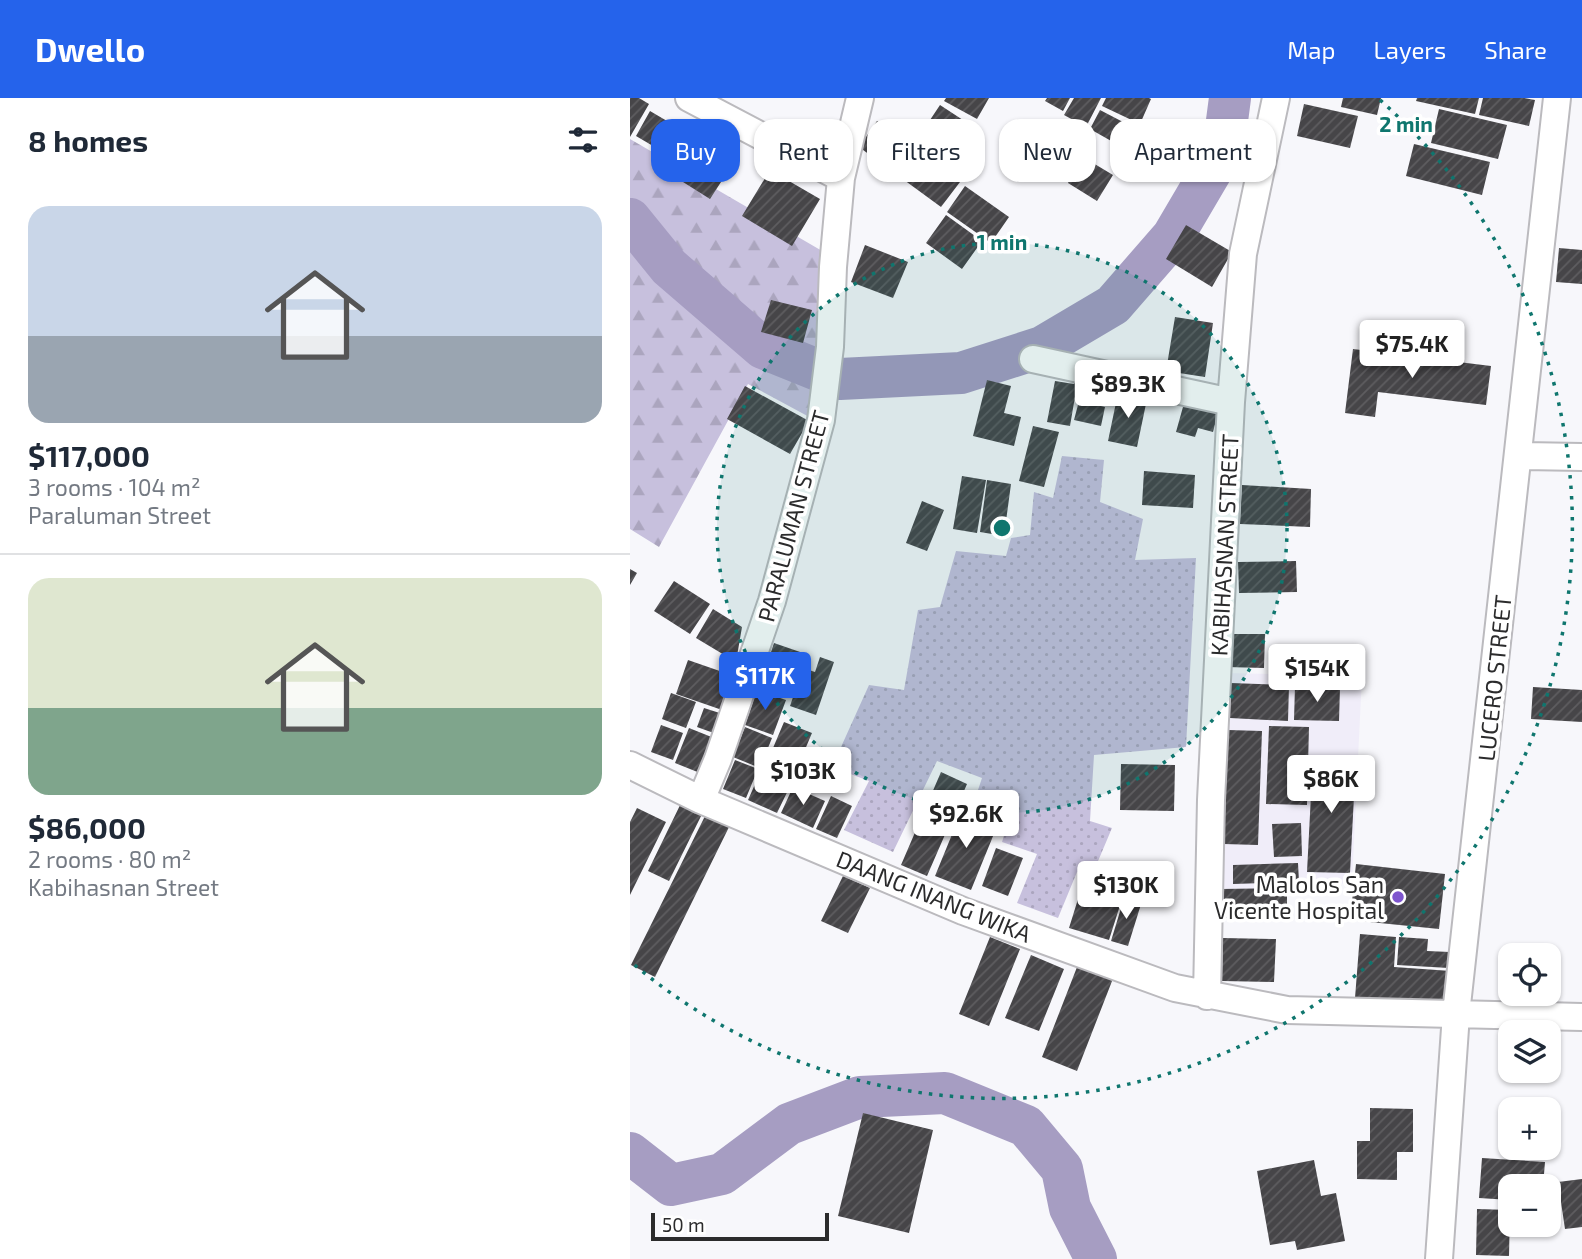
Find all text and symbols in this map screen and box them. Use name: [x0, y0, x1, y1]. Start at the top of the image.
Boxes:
text: Dwello: [35, 29, 145, 69]
text: Map: [1287, 35, 1335, 64]
text: Layers: [1373, 35, 1446, 64]
text: Share: [1484, 35, 1547, 64]
text: 2 min: [1379, 111, 1433, 136]
chip: Buy: [651, 119, 740, 182]
chip: Rent: [754, 119, 853, 182]
chip: Filters: [867, 119, 985, 182]
chip: New: [999, 119, 1096, 182]
chip: Apartment: [1110, 119, 1276, 182]
icon: filters: [564, 121, 602, 159]
text: 8 homes: [28, 122, 148, 158]
text: 1 min: [977, 229, 1027, 254]
icon: home: [252, 252, 378, 378]
pin: $75.4K: [1355, 320, 1469, 380]
text: $75.4K: [1376, 329, 1448, 357]
pin: $89.3K: [1071, 360, 1185, 420]
text: $89.3K: [1091, 369, 1165, 397]
street label: PARALUMAN STREET: [751, 407, 835, 625]
street label: KABIHASNAN STREET: [1204, 433, 1244, 657]
text: $117,000: [28, 437, 150, 473]
text: 3 rooms · 104 m²: [28, 473, 200, 501]
text: Paraluman Street: [28, 501, 211, 529]
centre of rings: [990, 516, 1014, 540]
street label: LUCERO STREET: [1471, 593, 1517, 763]
icon: home: [252, 624, 378, 750]
pin: $154K: [1268, 644, 1366, 704]
pin: $117K: [716, 652, 814, 712]
text: $154K: [1284, 653, 1350, 681]
text: $117K: [735, 661, 795, 689]
pin: $103K: [754, 748, 852, 807]
text: $103K: [770, 756, 836, 784]
pin: $86K: [1290, 756, 1372, 815]
text: $86K: [1303, 764, 1359, 792]
pin: $92.6K: [909, 790, 1023, 850]
text: $92.6K: [929, 799, 1003, 827]
text: $86,000: [28, 809, 146, 845]
street label: DAANG INANG WIKA: [833, 844, 1036, 948]
text: 2 rooms · 80 m²: [28, 845, 191, 873]
pin: $130K: [1077, 862, 1175, 921]
text: $130K: [1093, 870, 1159, 898]
place label: Malolos San Vicente Hospital: [1214, 870, 1384, 924]
text: Kabihasnan Street: [28, 873, 219, 901]
marker: Malolos San Vicente Hospital: [1390, 889, 1406, 905]
map controls: [1498, 943, 1561, 1237]
button: locate: [1498, 943, 1561, 1006]
button: layers: [1498, 1020, 1561, 1083]
button: +: [1498, 1097, 1561, 1160]
button: −: [1498, 1174, 1561, 1237]
scale bar: [651, 1210, 830, 1242]
text: 50 m: [662, 1213, 705, 1236]

